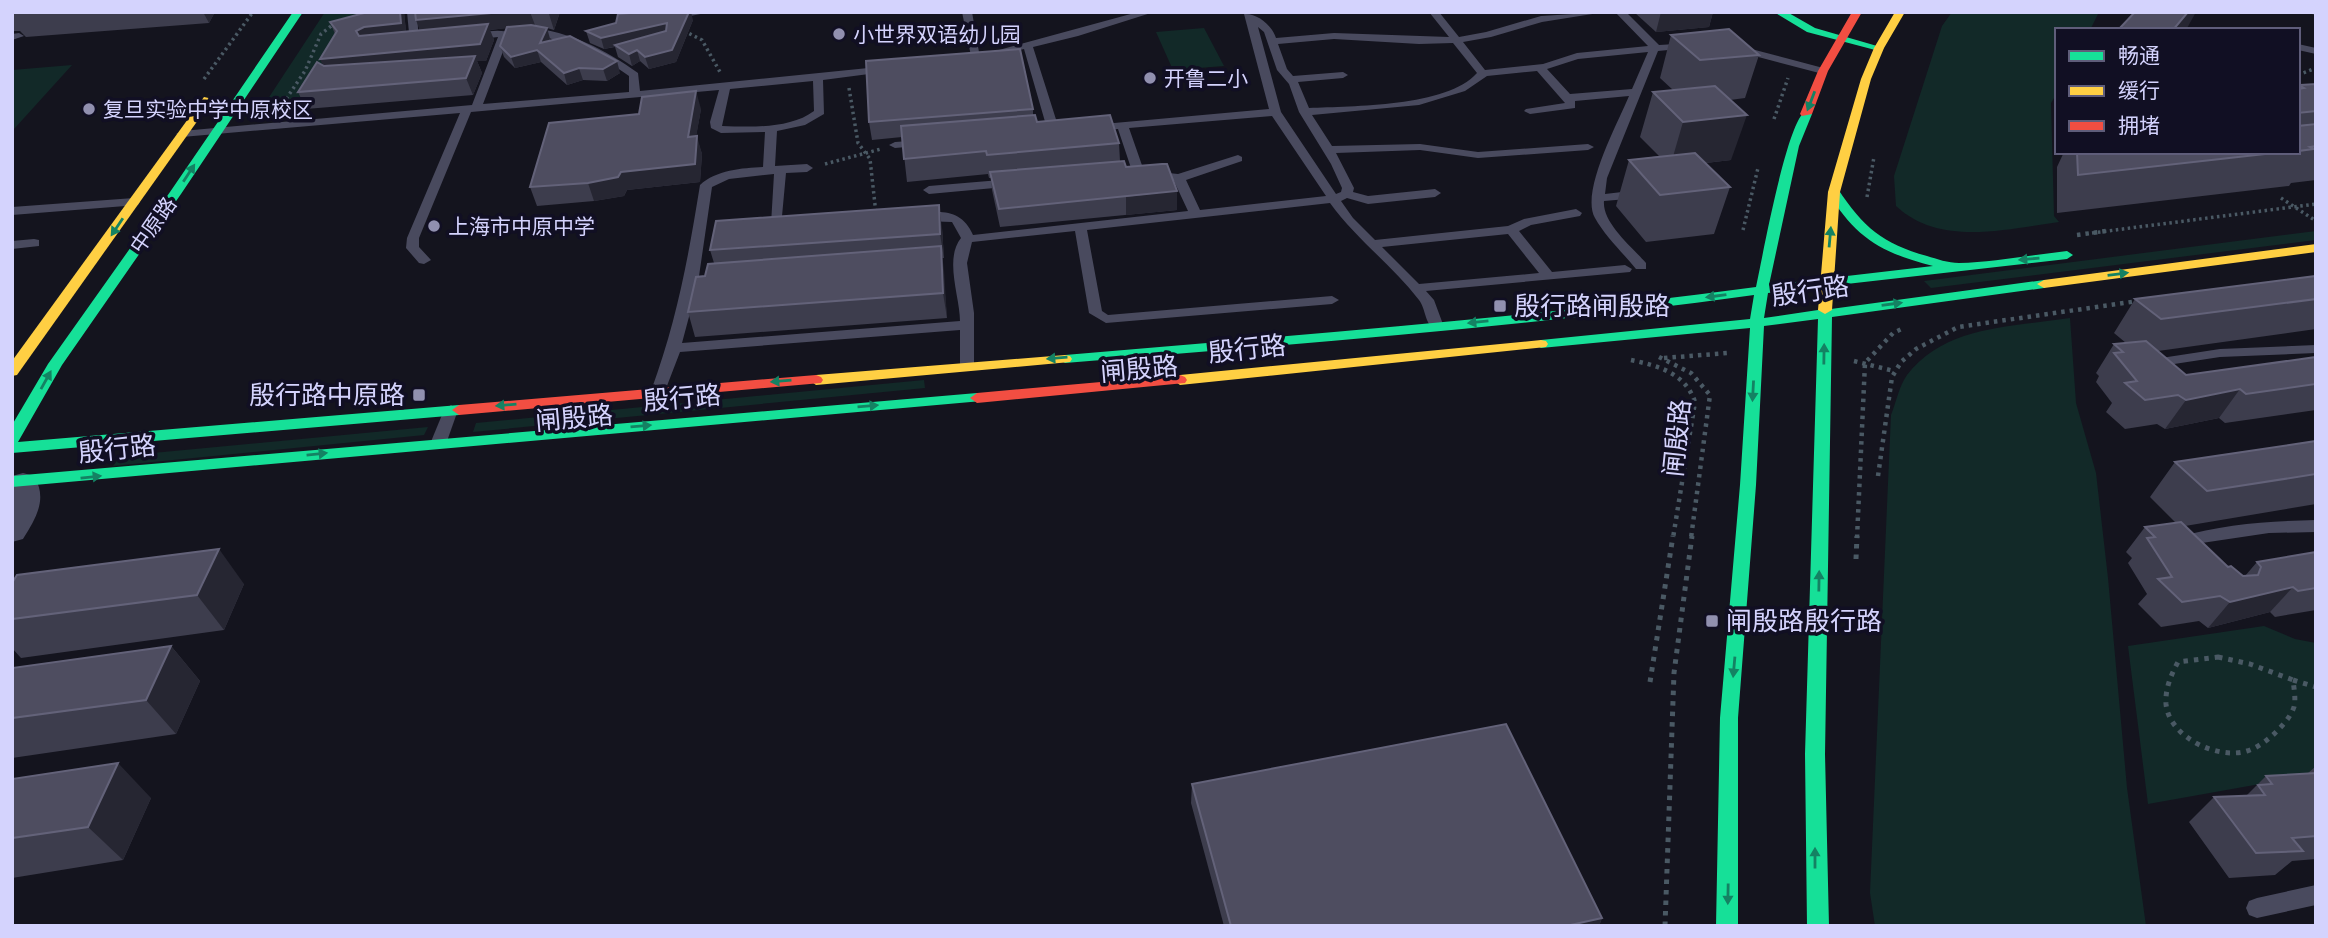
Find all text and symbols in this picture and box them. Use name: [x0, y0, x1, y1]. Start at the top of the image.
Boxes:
place label: 小世界双语幼儿园: [853, 22, 1021, 47]
marker: 小世界双语幼儿园: [831, 26, 847, 42]
legend: [2055, 28, 2300, 154]
text: 畅通: [2118, 43, 2160, 68]
place label: 开鲁二小: [1164, 66, 1248, 91]
marker: 开鲁二小: [1142, 70, 1158, 86]
text: 缓行: [2118, 78, 2160, 103]
one-way arrow: [1805, 91, 1816, 112]
place label: 复旦实验中学中原校区: [103, 97, 313, 122]
marker: 复旦实验中学中原校区: [81, 101, 97, 117]
text: 拥堵: [2118, 113, 2160, 138]
one-way arrow: [183, 163, 196, 182]
street label: 中原路: [125, 192, 181, 258]
place label: 上海市中原中学: [448, 214, 595, 239]
one-way arrow: [110, 218, 124, 236]
marker: 上海市中原中学: [426, 218, 442, 234]
one-way arrow: [1825, 225, 1836, 247]
one-way arrow: [2018, 254, 2040, 265]
one-way arrow: [2107, 269, 2129, 280]
street label: 殷行路: [1769, 270, 1851, 312]
place label: 殷行路闸殷路: [1514, 290, 1670, 322]
one-way arrow: [1705, 290, 1727, 301]
marker: 殷行路闸殷路: [1492, 298, 1508, 314]
one-way arrow: [1881, 298, 1903, 309]
one-way arrow: [1467, 317, 1489, 328]
street label: 殷行路: [1207, 329, 1287, 369]
one-way arrow: [1818, 342, 1830, 364]
street label: 闸殷路: [1099, 350, 1179, 388]
one-way arrow: [1045, 353, 1067, 364]
one-way arrow: [40, 370, 52, 389]
one-way arrow: [770, 376, 792, 387]
place label: 殷行路中原路: [249, 379, 405, 411]
street label: 殷行路: [642, 379, 722, 417]
one-way arrow: [1747, 380, 1758, 402]
marker: 殷行路中原路: [411, 387, 427, 403]
street label: 闸殷路: [1657, 398, 1697, 478]
street label: 闸殷路: [534, 399, 614, 437]
one-way arrow: [494, 400, 516, 411]
one-way arrow: [857, 401, 879, 412]
one-way arrow: [631, 420, 653, 431]
street label: 殷行路: [77, 429, 157, 469]
one-way arrow: [306, 448, 328, 459]
one-way arrow: [80, 471, 102, 482]
one-way arrow: [1814, 570, 1825, 592]
place label: 闸殷路殷行路: [1726, 605, 1882, 637]
marker: 闸殷路殷行路: [1704, 613, 1720, 629]
one-way arrow: [1728, 656, 1739, 678]
one-way arrow: [1810, 846, 1821, 868]
one-way arrow: [1722, 884, 1733, 906]

